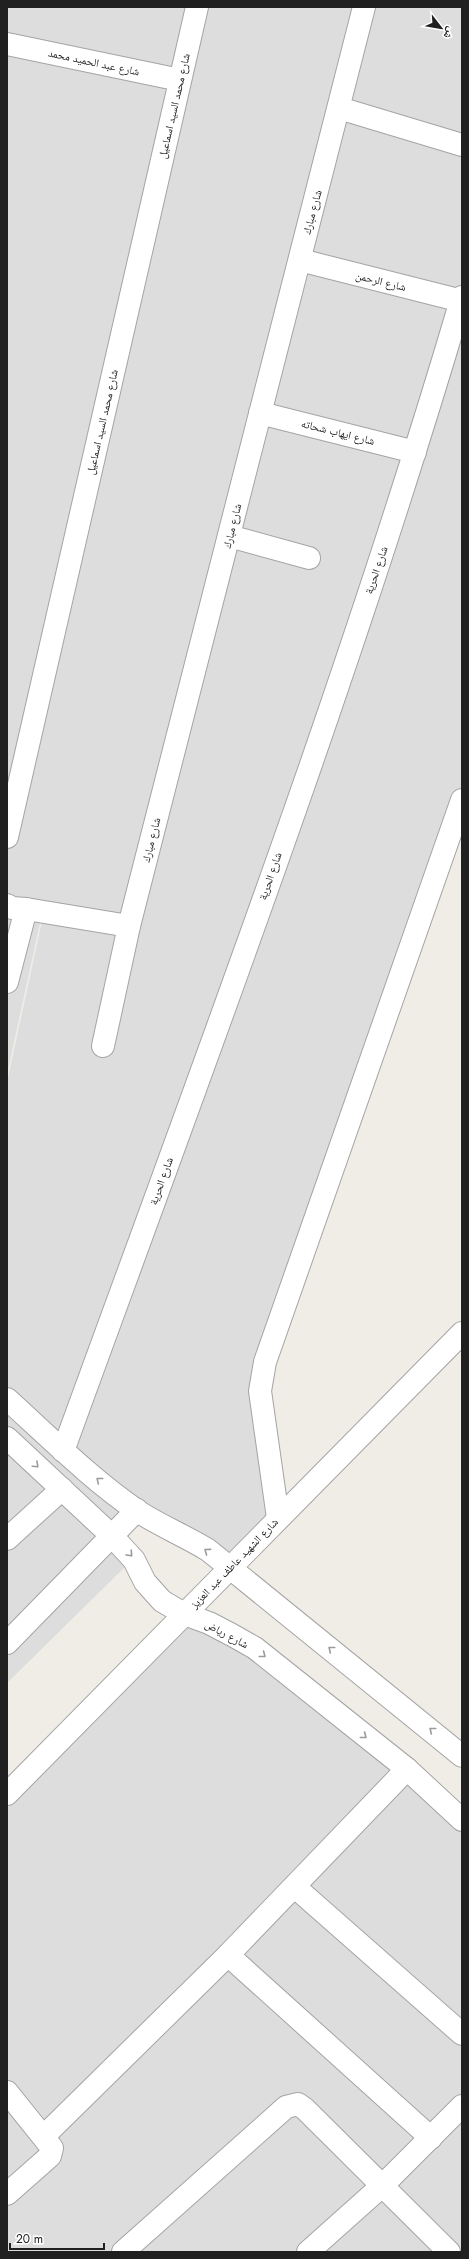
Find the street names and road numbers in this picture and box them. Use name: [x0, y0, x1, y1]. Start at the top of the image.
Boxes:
street label: شارع عبد الحميد محمد: [47, 45, 141, 79]
street label: شارع محمد السيد اسماعيل: [154, 52, 194, 160]
street label: شارع مبارك: [298, 188, 326, 236]
street label: شارع الرحمن: [354, 267, 408, 295]
street label: شارع محمد السيد اسماعيل: [82, 368, 122, 476]
street label: شارع ايهاب شحاته: [299, 415, 377, 449]
street label: شارع مبارك: [219, 502, 245, 550]
street label: شارع الحرية: [360, 544, 392, 596]
street label: شارع مبارك: [138, 816, 164, 864]
street label: شارع الحرية: [254, 850, 286, 902]
street label: شارع الحرية: [145, 1155, 177, 1207]
street label: شارع الشهيد عاطف عبد العزيز: [186, 1514, 282, 1613]
street label: شارع رياض: [202, 1616, 252, 1652]

